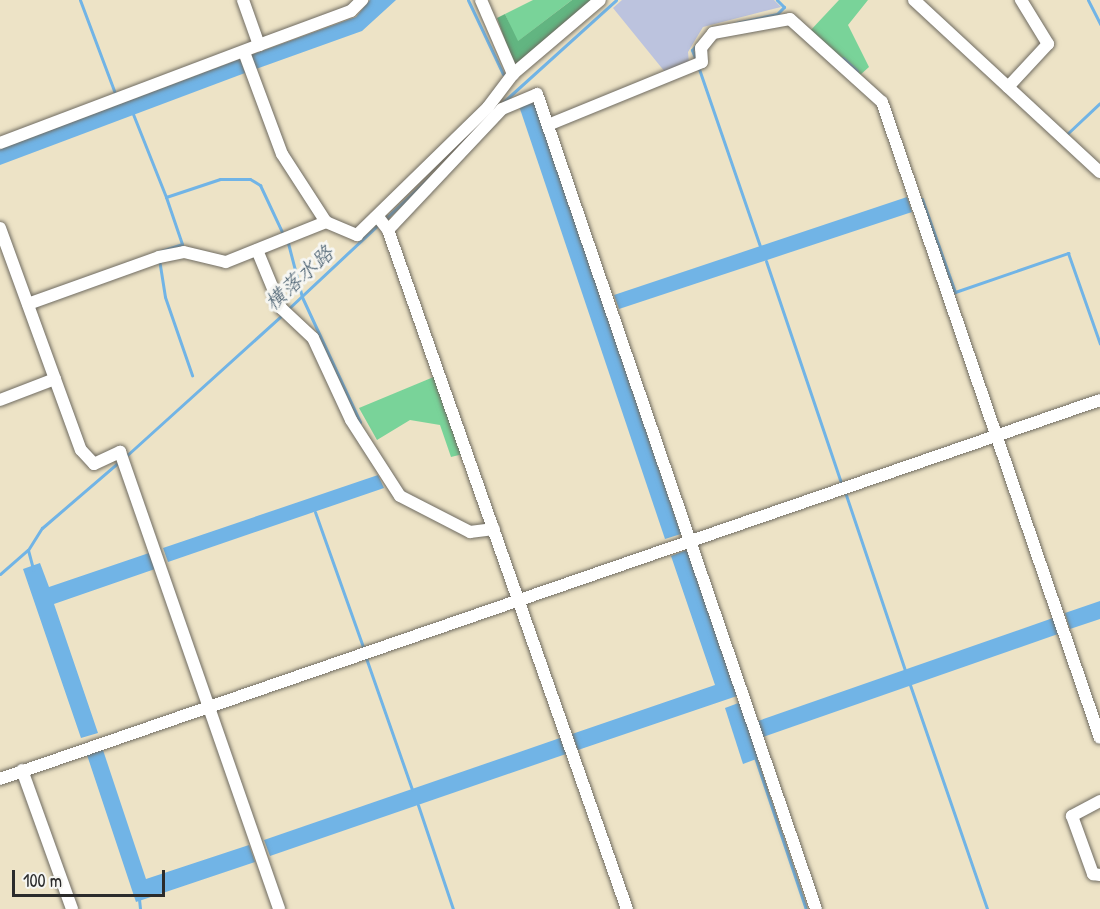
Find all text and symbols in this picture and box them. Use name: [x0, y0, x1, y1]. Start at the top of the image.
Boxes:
water label: 横落水路: [259, 241, 339, 315]
scale bar: [15, 858, 168, 896]
text: 100 m: [23, 868, 62, 893]

